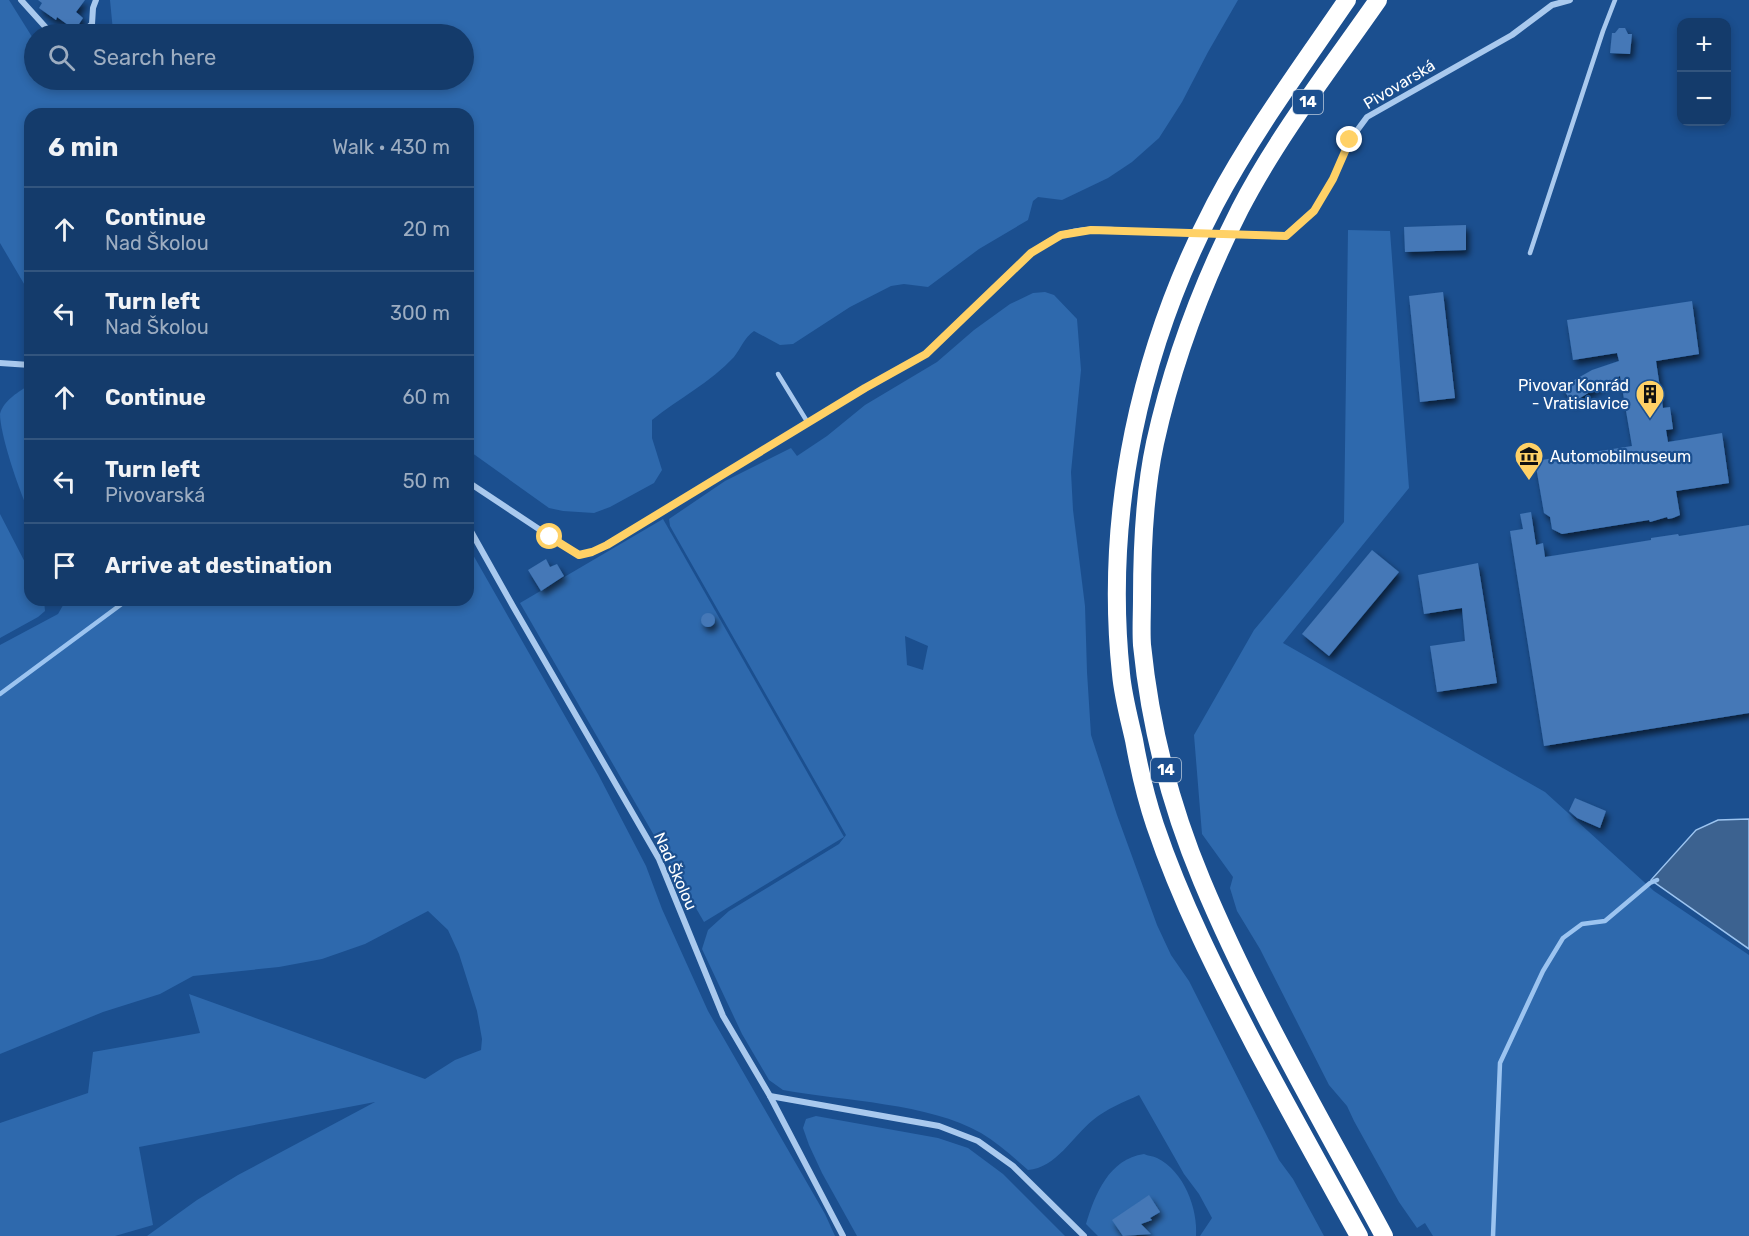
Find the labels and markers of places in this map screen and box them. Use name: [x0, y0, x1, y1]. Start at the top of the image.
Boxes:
place label: Pivovar Konrád - Vratislavice: [1518, 376, 1629, 413]
building icon: Pivovar Konrád - Vratislavice: [1634, 378, 1666, 420]
museum icon: Automobilmuseum: [1513, 440, 1545, 482]
place label: Automobilmuseum: [1550, 447, 1691, 466]

